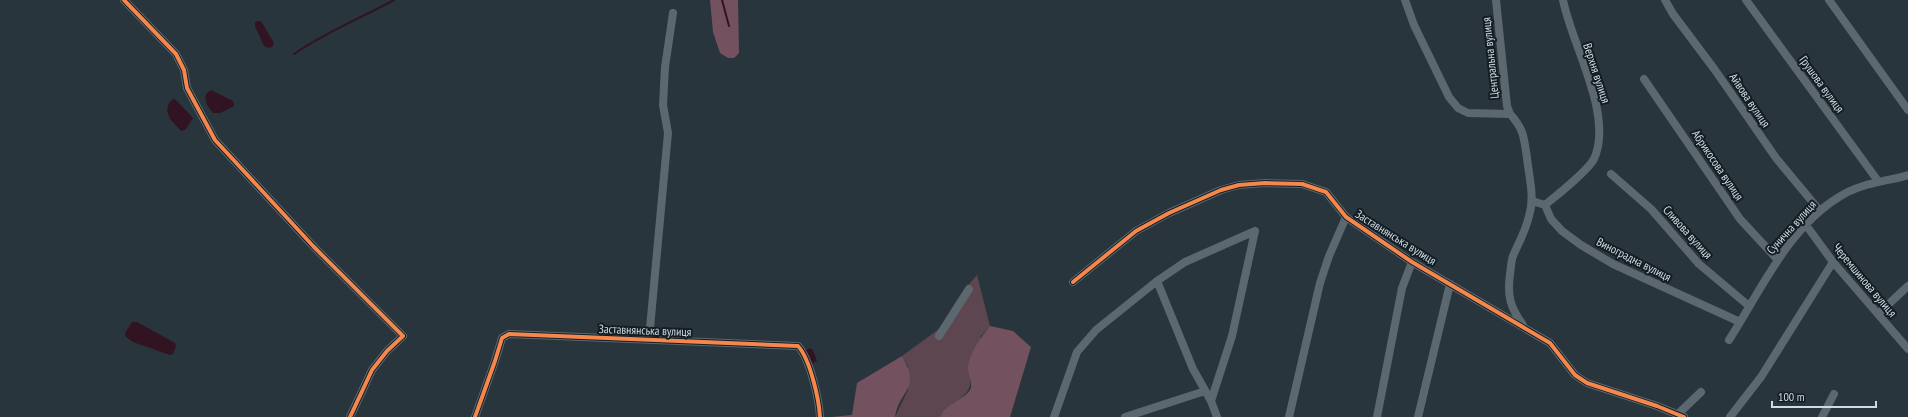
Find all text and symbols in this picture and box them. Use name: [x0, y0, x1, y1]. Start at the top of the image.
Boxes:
street label: Центральна вулиця: [1478, 16, 1502, 99]
street label: Верхня вулиця: [1580, 41, 1614, 105]
street label: Грушова вулиця: [1796, 53, 1848, 116]
street label: Айвова вулиця: [1726, 70, 1774, 130]
street label: Абрикосова вулиця: [1689, 127, 1747, 203]
street label: Сунична вулиця: [1763, 197, 1819, 257]
street label: Сливова вулиця: [1660, 202, 1716, 262]
street label: Заставнянська вулиця: [1353, 206, 1440, 268]
street label: Виноградна вулиця: [1594, 234, 1674, 284]
street label: Черемшинова вулиця: [1830, 240, 1900, 320]
street label: Заставнянська вулиця: [598, 321, 692, 339]
scale bar: [1772, 383, 1876, 409]
text: 100 m: [1778, 389, 1805, 404]

